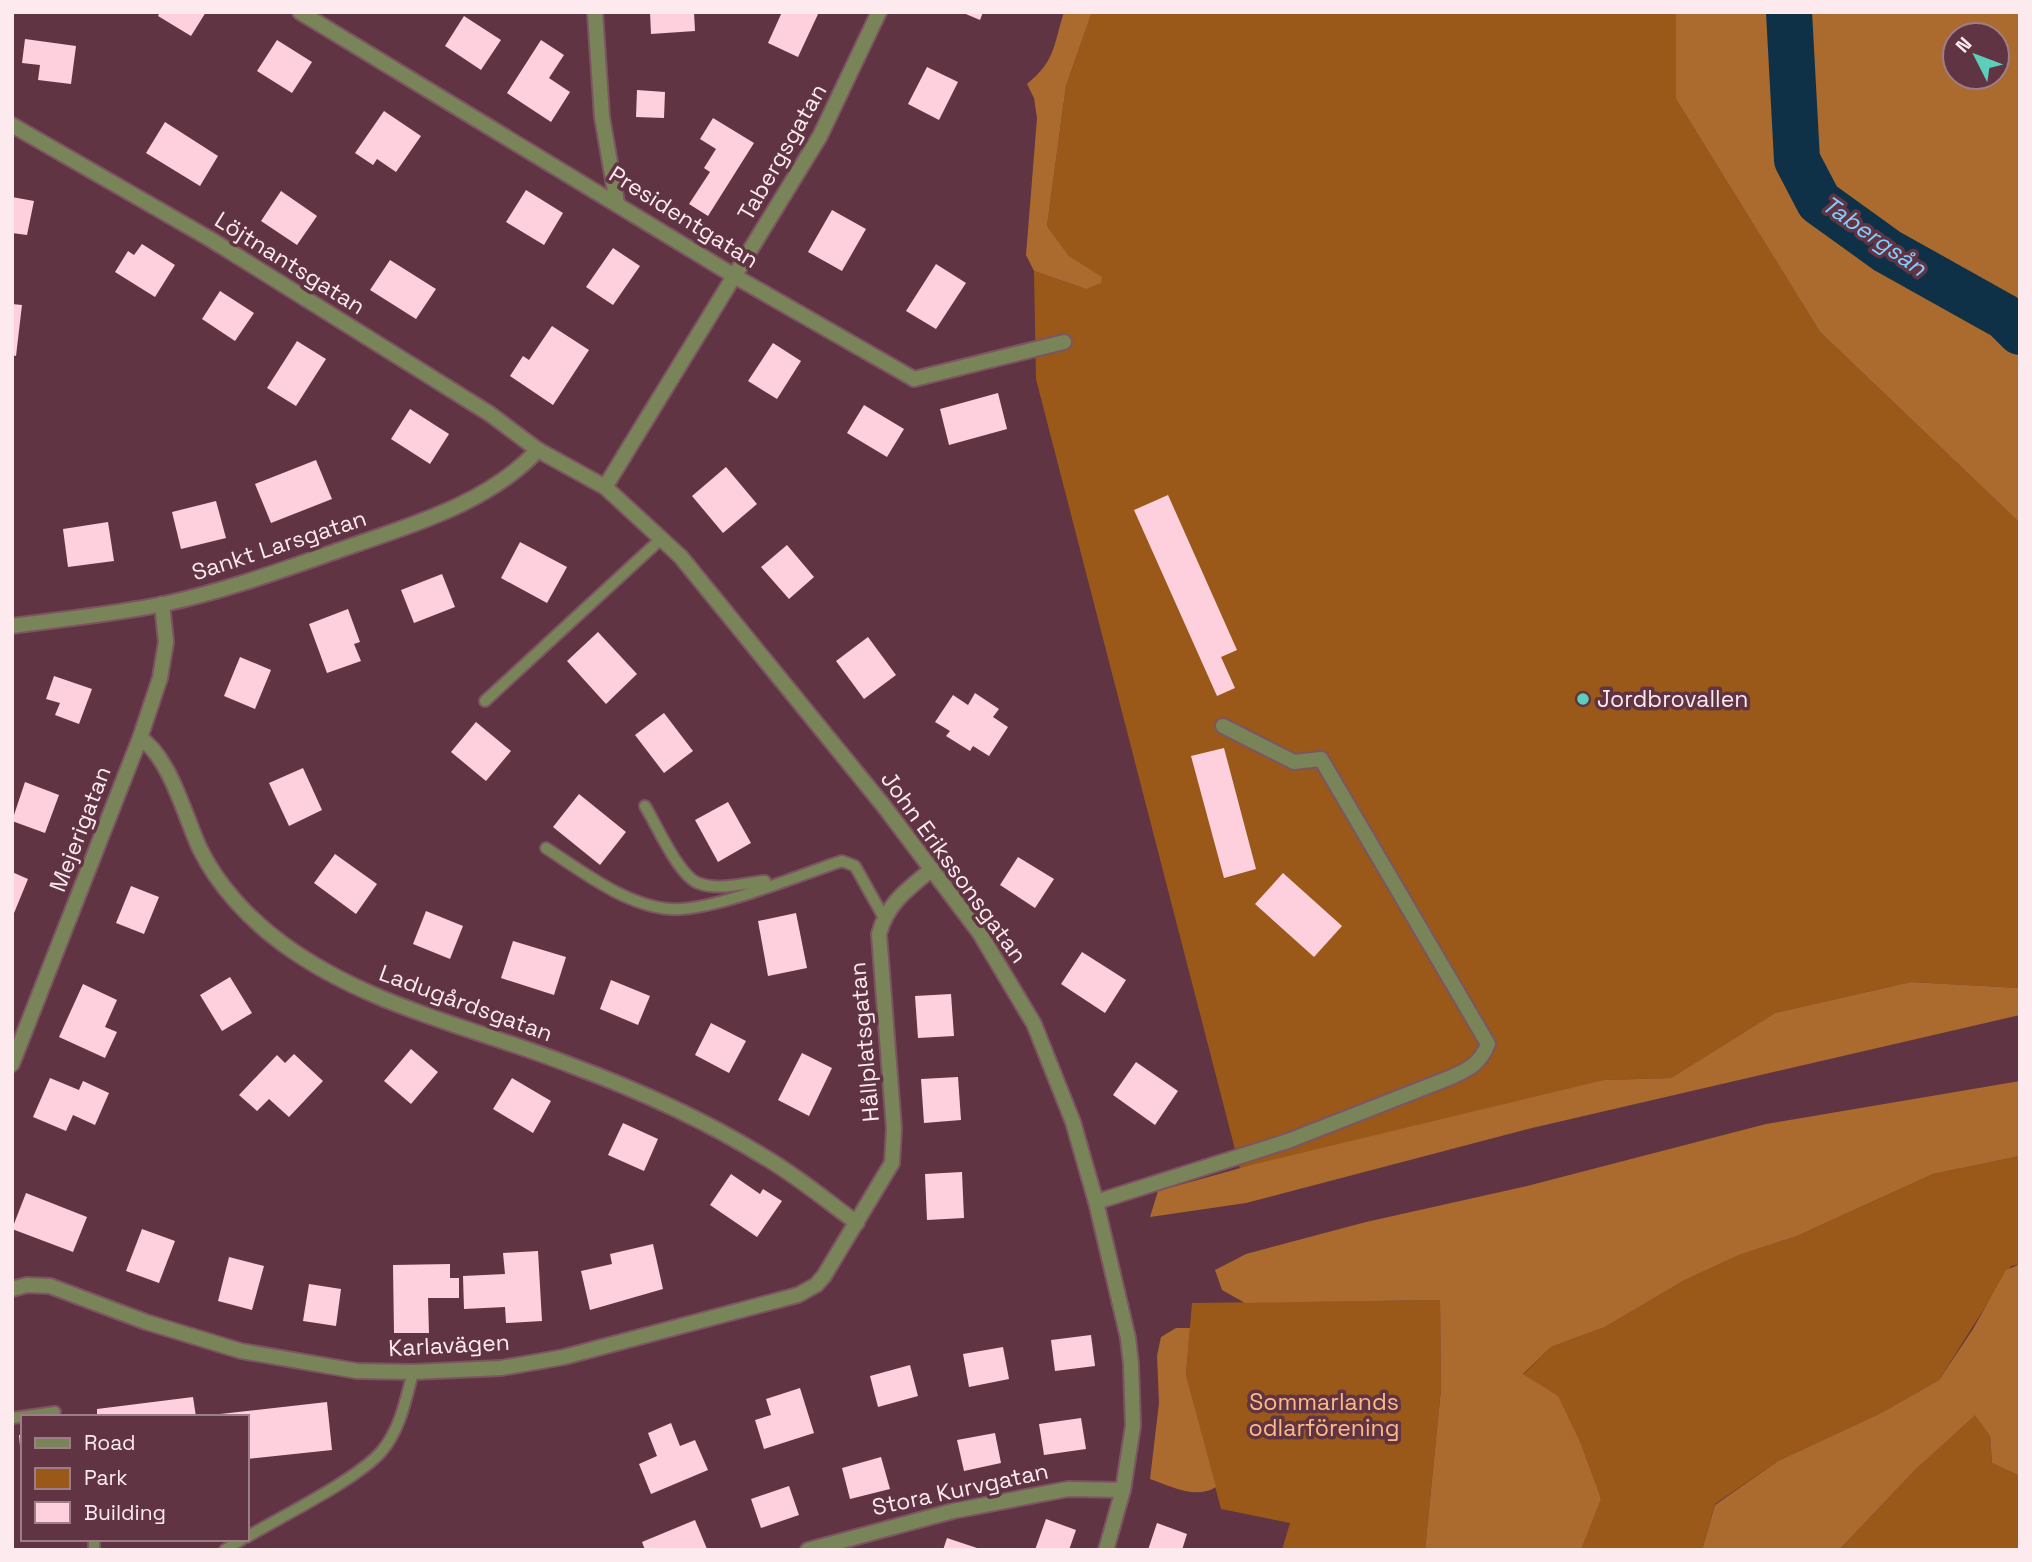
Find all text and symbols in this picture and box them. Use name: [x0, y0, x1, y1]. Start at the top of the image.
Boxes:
north arrow: [1941, 21, 2011, 91]
text: N: [1950, 32, 1977, 58]
street label: Tabergsgatan: [731, 78, 833, 226]
street label: Presidentgatan: [604, 159, 764, 275]
water label: Tabergsån: [1816, 188, 1934, 284]
street label: Löjtnantsgatan: [209, 205, 371, 321]
street label: Sankt Larsgatan: [188, 503, 370, 587]
place label: Jordbrovallen: [1597, 684, 1748, 714]
marker: Jordbrovallen: [1575, 691, 1591, 707]
street label: Mejerigatan: [42, 762, 118, 896]
street label: John Erikssonsgatan: [874, 765, 1034, 969]
street label: Ladugårdsgatan: [375, 958, 557, 1048]
street label: Hållplatsgatan: [842, 961, 886, 1123]
street label: Karlavägen: [387, 1327, 511, 1363]
park label: Sommarlands odlarförening: [1249, 1387, 1399, 1443]
legend: [21, 1415, 248, 1541]
text: Road: [84, 1429, 136, 1456]
street label: Stora Kurvgatan: [869, 1456, 1051, 1522]
text: Park: [84, 1464, 128, 1491]
text: Building: [84, 1499, 166, 1526]

